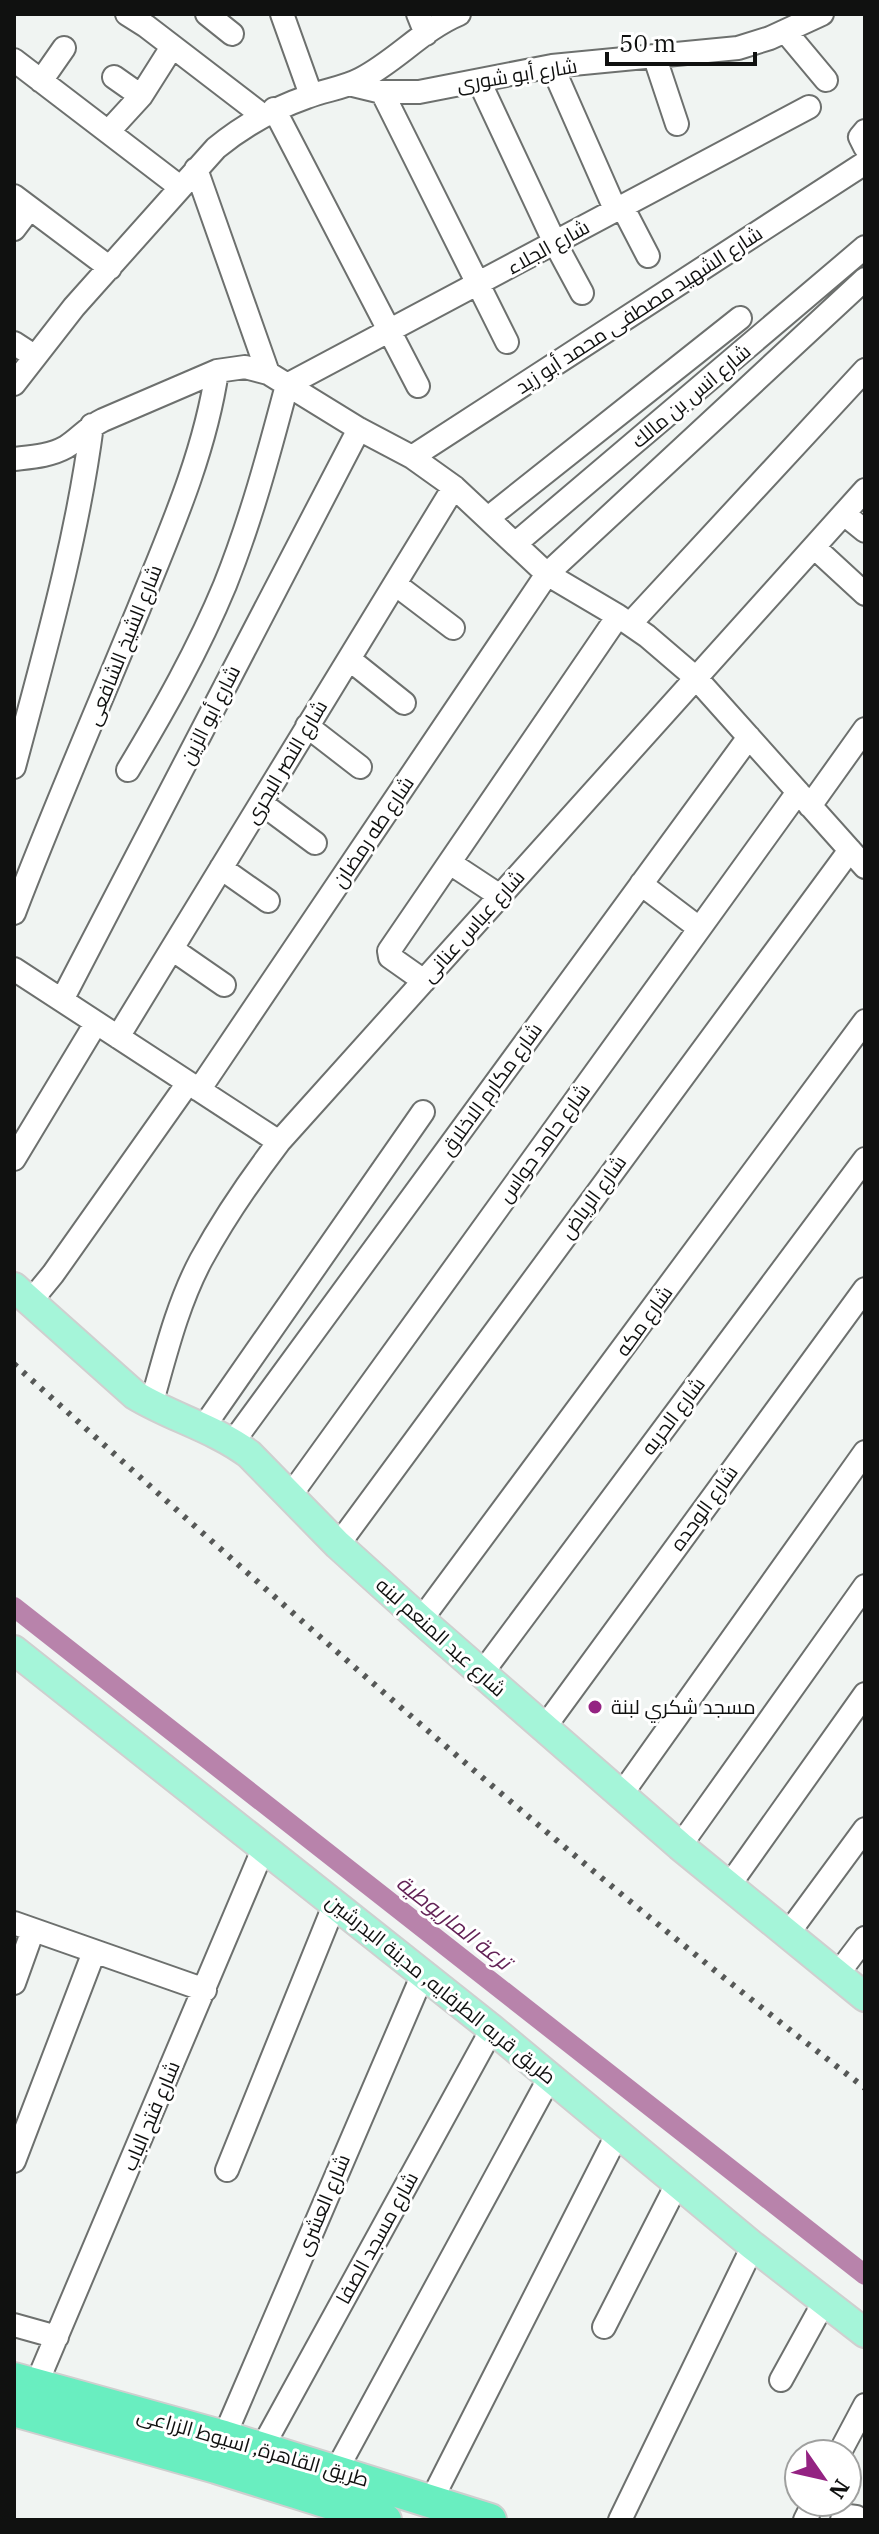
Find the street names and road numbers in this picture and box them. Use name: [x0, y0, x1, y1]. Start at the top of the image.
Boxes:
street label: شارع أبو شورى: [455, 52, 579, 98]
street label: شارع الجلاء: [502, 213, 594, 281]
street label: شارع الشهيد مصطفى محمد أبو زيد: [510, 219, 768, 401]
street label: شارع انس بن مالك: [625, 338, 757, 454]
street label: شارع الشيخ الشافعى: [79, 560, 169, 730]
street label: شارع أبو الزين: [173, 660, 247, 770]
street label: شارع النصر البحرى: [238, 695, 334, 829]
street label: شارع طه رمضان: [325, 771, 421, 893]
street label: شارع عباس عنانى: [415, 864, 531, 988]
street label: شارع مكارم الاخلاق: [433, 1017, 549, 1161]
street label: شارع حامد حواس: [491, 1078, 597, 1208]
street label: شارع الرياض: [553, 1150, 633, 1244]
street label: شارع مكه: [609, 1280, 679, 1362]
street label: شارع الحريه: [634, 1371, 712, 1461]
street label: شارع الوحده: [663, 1460, 745, 1556]
street label: شارع عبد المنعم لبنه: [370, 1571, 512, 1703]
street label: طريق قريه الطرفايه, مدينة البدرشين: [321, 1887, 562, 2090]
street label: شارع فتح الباب: [115, 2057, 187, 2175]
street label: شارع العشرى: [289, 2150, 357, 2260]
street label: شارع مسجد الصفا: [329, 2167, 425, 2309]
street label: طريق القاهرة, اسيوط الزراعى: [134, 2400, 372, 2493]

